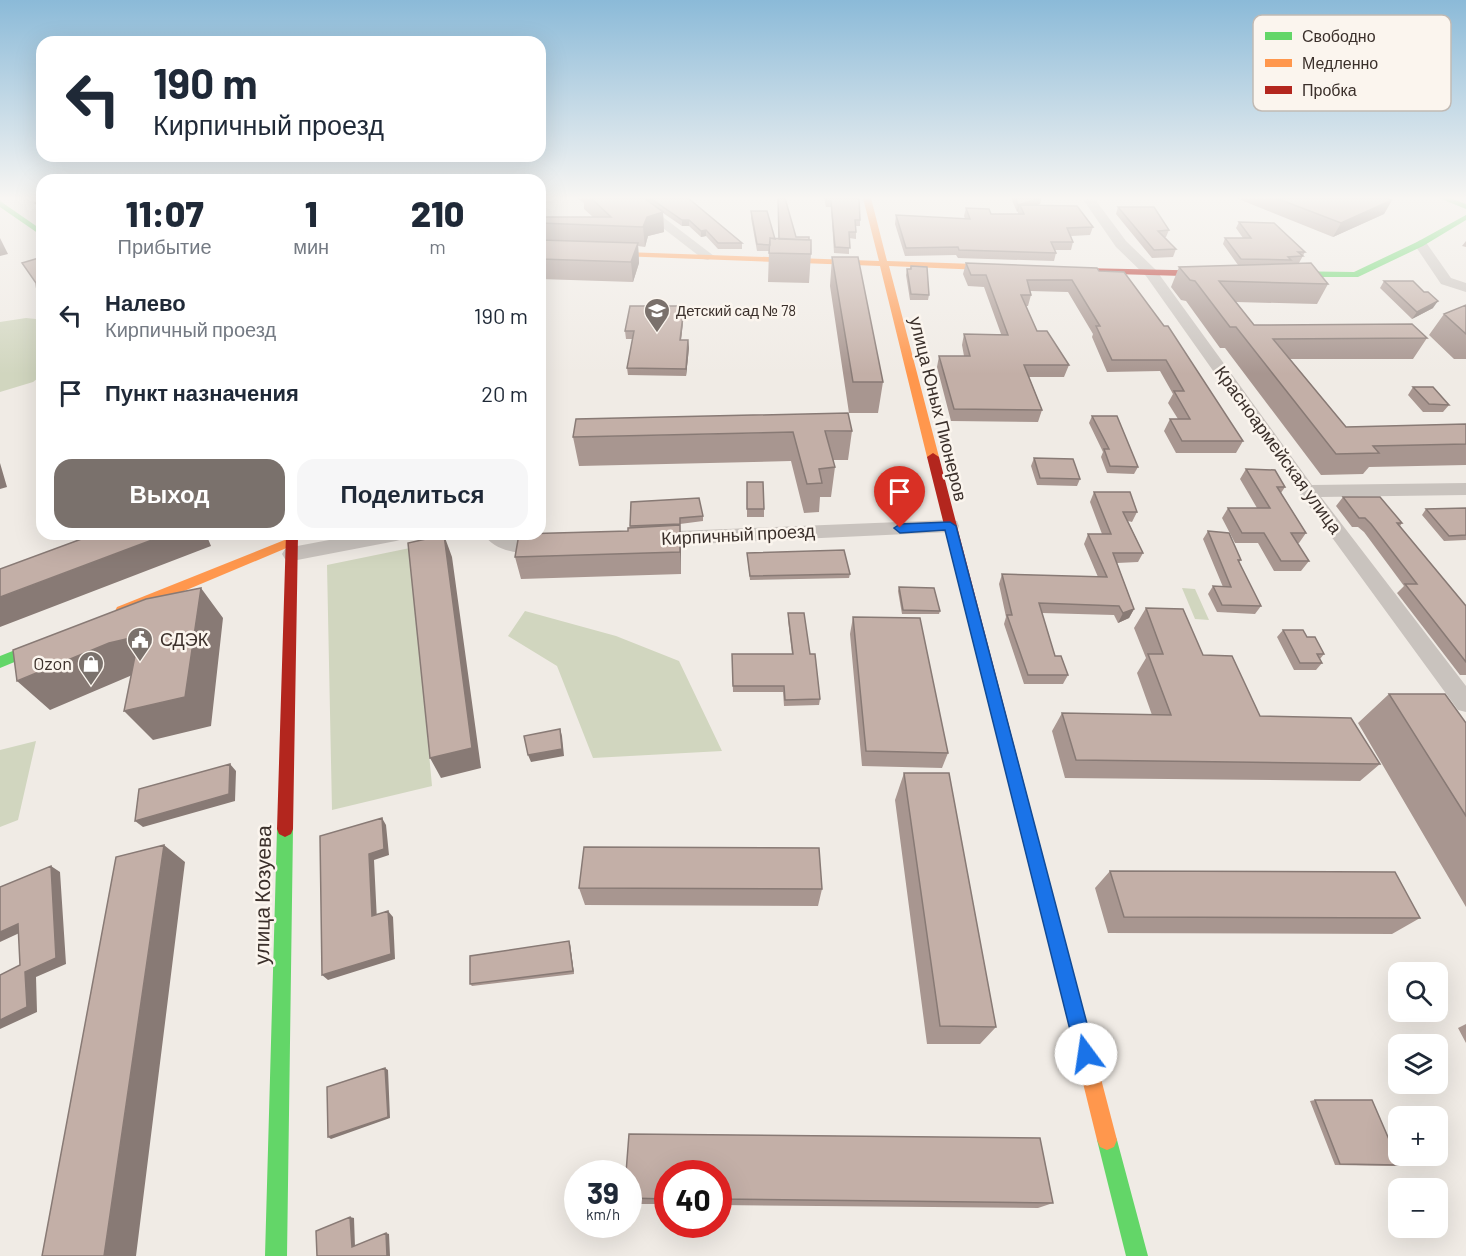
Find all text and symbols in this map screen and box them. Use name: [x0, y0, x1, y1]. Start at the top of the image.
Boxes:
legend: [1253, 15, 1451, 111]
text: Свободно: [1302, 26, 1376, 45]
text: Медленно: [1302, 53, 1378, 72]
text: 190 m: [153, 57, 258, 107]
icon: left: [54, 60, 132, 138]
text: Пробка: [1302, 80, 1357, 99]
text: Кирпичный проезд: [153, 108, 384, 140]
text: 11:07: [126, 191, 204, 234]
text: 1: [305, 191, 318, 234]
text: 210: [411, 191, 464, 234]
text: Прибытие: [118, 234, 212, 258]
text: мин: [293, 234, 329, 258]
text: m: [429, 234, 446, 258]
text: Налево: [105, 289, 186, 315]
school or university icon: Детский сад № 78: [642, 296, 672, 334]
icon: left: [54, 299, 87, 332]
place label: Детский сад № 78: [676, 301, 796, 319]
text: 190 m: [474, 302, 528, 328]
street label: улица Юных Пионеров: [905, 314, 973, 503]
text: Кирпичный проезд: [105, 317, 276, 341]
street label: Красноармейская улица: [1211, 361, 1348, 538]
icon: arrive: [54, 377, 87, 410]
text: Пункт назначения: [105, 379, 299, 405]
text: 20 m: [481, 380, 528, 406]
button: Выход: [54, 459, 285, 528]
button: Поделиться: [297, 459, 528, 528]
pin: [874, 466, 925, 528]
icon: arrive: [883, 475, 916, 508]
street label: Кирпичный проезд: [660, 519, 816, 549]
public building icon: СДЭК: [125, 625, 155, 663]
place label: СДЭК: [160, 628, 209, 650]
shop icon: Ozon: [76, 649, 106, 687]
place label: Ozon: [33, 652, 72, 674]
street label: улица Козуева: [248, 825, 275, 965]
map controls: [1388, 962, 1448, 1238]
button: search: [1388, 962, 1448, 1022]
position arrow: [1054, 1022, 1118, 1086]
button: layers: [1388, 1034, 1448, 1094]
button: +: [1388, 1106, 1448, 1166]
speed limit sign: 40: [654, 1160, 732, 1238]
text: 39: [587, 1174, 619, 1210]
button: −: [1388, 1178, 1448, 1238]
text: km/h: [586, 1205, 620, 1223]

